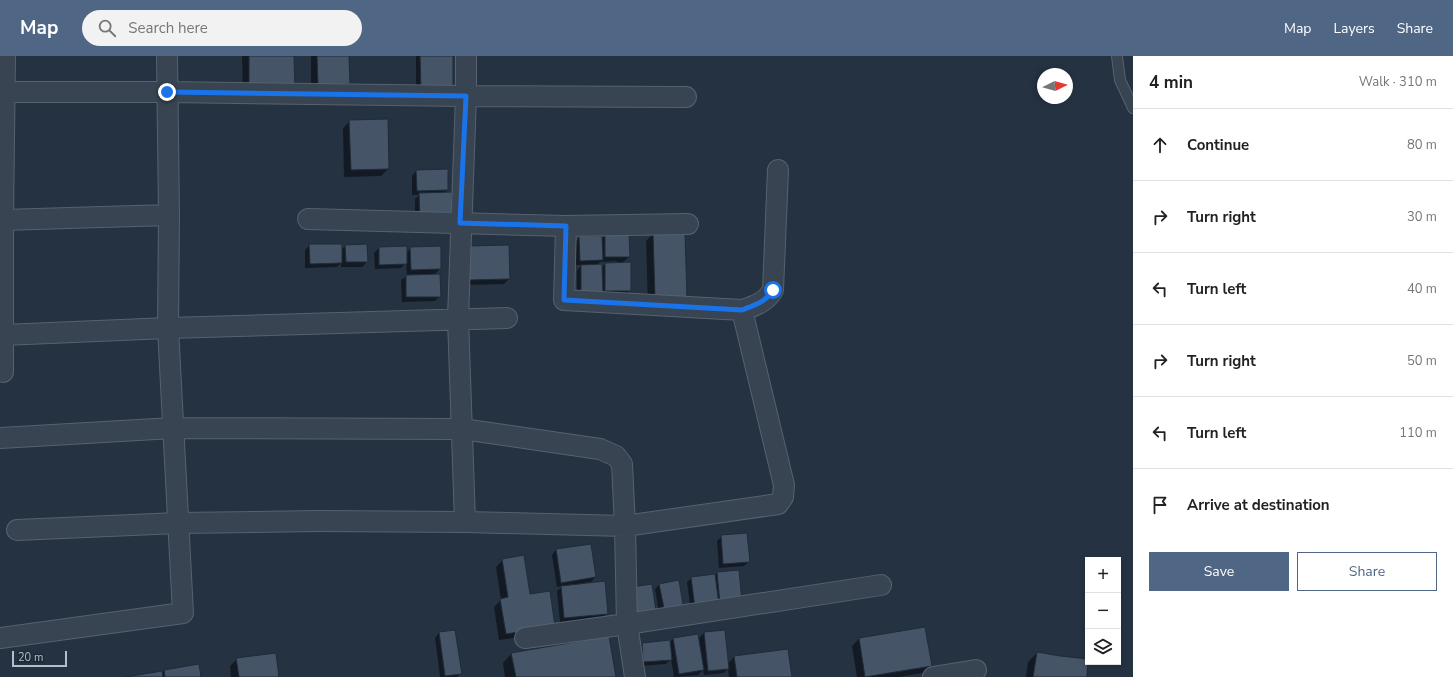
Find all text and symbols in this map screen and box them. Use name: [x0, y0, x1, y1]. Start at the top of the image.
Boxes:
search box: [82, 10, 362, 46]
text: Map: [20, 15, 58, 41]
icon: search: [96, 17, 118, 39]
text: Search here: [128, 18, 208, 38]
text: Map: [1284, 19, 1311, 38]
text: Layers: [1333, 19, 1375, 38]
text: Share: [1397, 19, 1433, 38]
north arrow: [1037, 68, 1073, 104]
text: 4 min: [1149, 71, 1193, 94]
text: Walk · 310 m: [1359, 73, 1437, 91]
route end: [158, 83, 176, 101]
icon: ahead: [1149, 134, 1171, 156]
text: Continue: [1187, 135, 1249, 155]
text: 80 m: [1407, 136, 1437, 154]
icon: right: [1149, 206, 1171, 228]
text: Turn right: [1187, 207, 1256, 227]
text: 30 m: [1407, 208, 1437, 226]
icon: left: [1149, 278, 1171, 300]
text: Turn left: [1187, 279, 1246, 299]
text: 40 m: [1407, 280, 1437, 298]
route start: [764, 281, 782, 299]
icon: right: [1149, 350, 1171, 372]
text: Turn right: [1187, 351, 1256, 371]
text: 50 m: [1407, 352, 1437, 370]
icon: left: [1149, 422, 1171, 444]
text: Turn left: [1187, 423, 1246, 443]
text: 110 m: [1399, 424, 1437, 442]
icon: arrive: [1149, 494, 1171, 516]
text: Arrive at destination: [1187, 495, 1330, 515]
button: Save: [1149, 552, 1289, 591]
button: Share: [1297, 552, 1437, 591]
map controls: [1085, 557, 1121, 665]
button: +: [1085, 557, 1121, 593]
button: −: [1085, 593, 1121, 629]
button: layers: [1085, 629, 1121, 665]
scale bar: [12, 649, 67, 668]
text: 20 m: [18, 650, 43, 665]

